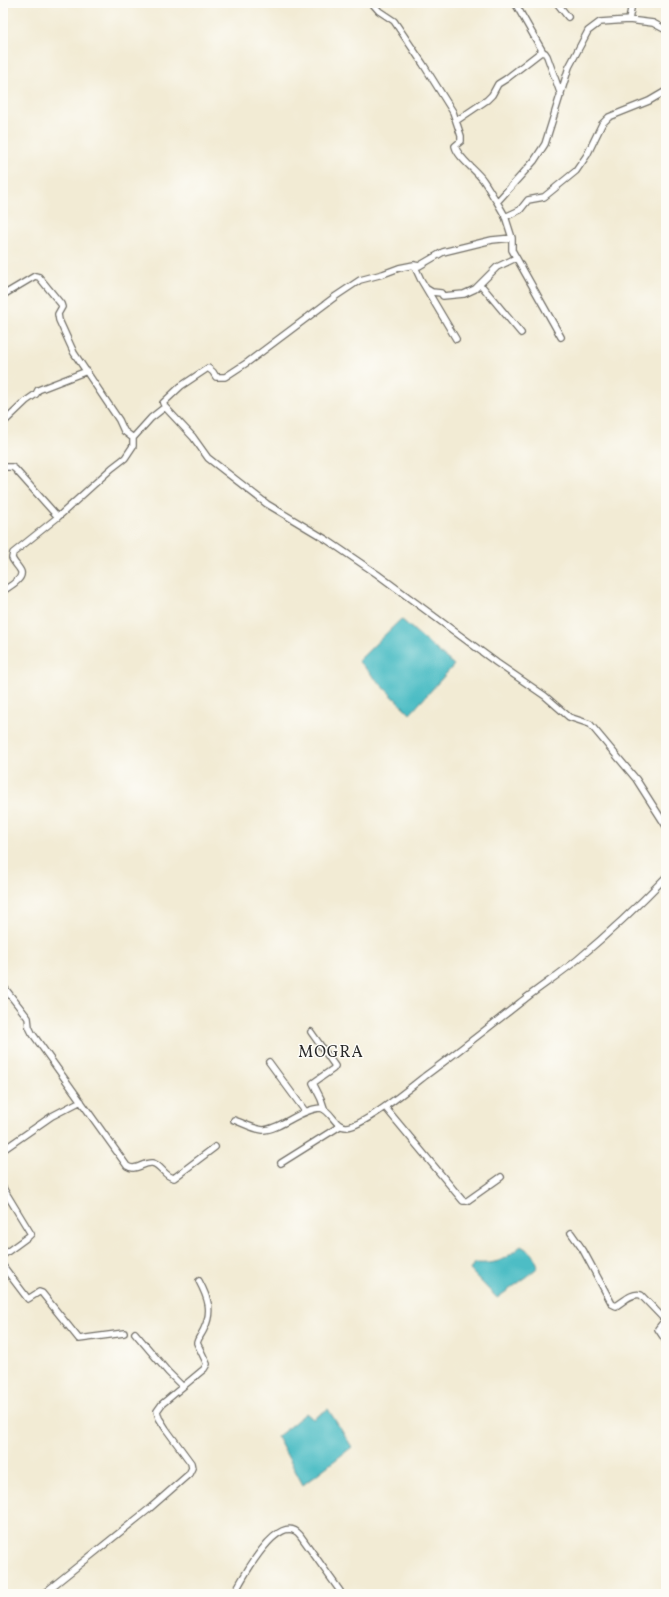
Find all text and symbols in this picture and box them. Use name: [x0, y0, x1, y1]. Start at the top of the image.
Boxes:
district label: MOGRA: [298, 1042, 364, 1064]

